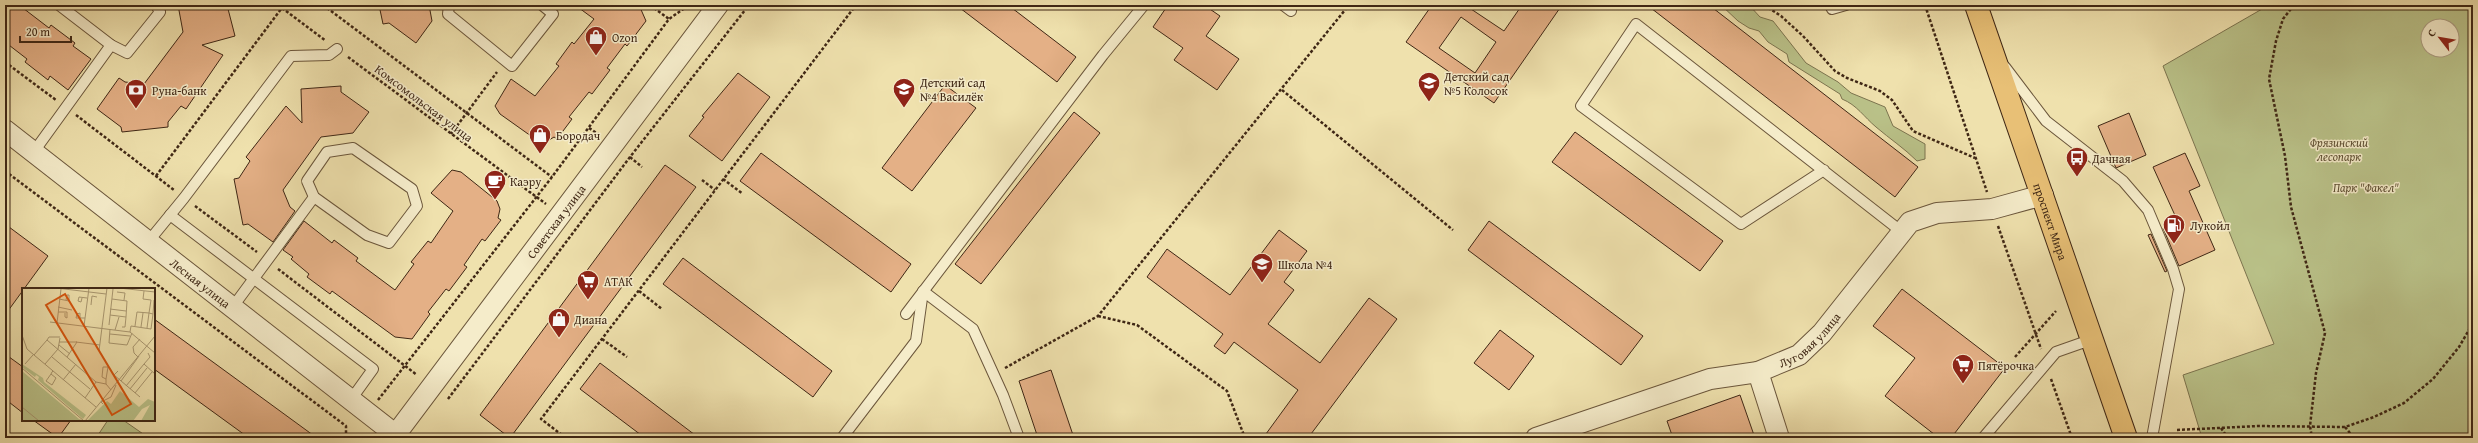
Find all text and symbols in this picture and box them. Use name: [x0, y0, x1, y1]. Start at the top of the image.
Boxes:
scale bar: [20, 18, 71, 44]
north arrow: [2420, 18, 2460, 58]
text: 20 m: [26, 23, 50, 40]
shop icon: Ozon: [583, 24, 609, 57]
text: С: [2423, 26, 2440, 40]
place label: Ozon: [612, 29, 638, 46]
street label: Комсомольская улица: [371, 60, 477, 146]
place label: Детский сад №5 Колосок: [1443, 68, 1510, 99]
school or university icon: Детский сад №5 Колосок: [1416, 70, 1442, 103]
place label: Детский сад №4 Василёк: [919, 74, 986, 105]
school or university icon: Детский сад №4 Василёк: [891, 76, 917, 109]
bank icon: Руна-банк: [123, 77, 149, 110]
place label: Руна-банк: [152, 82, 207, 99]
shop icon: Бородач: [527, 122, 553, 155]
place label: Бородач: [556, 127, 601, 144]
park label: Фрязинский лесопарк: [2310, 134, 2368, 165]
bus stop icon: Дачная: [2064, 145, 2090, 178]
place label: Дачная: [2091, 150, 2131, 167]
cafe icon: Каэру: [482, 168, 508, 201]
place label: Каэру: [510, 173, 541, 190]
park label: Парк "Факел": [2333, 179, 2399, 196]
street label: Советская улица: [522, 181, 589, 262]
street label: проспект Мира: [2030, 181, 2072, 263]
fuel station icon: Лукойл: [2161, 212, 2187, 245]
place label: Лукойл: [2190, 217, 2230, 234]
school or university icon: Школа №4: [1249, 251, 1275, 284]
street label: Лесная улица: [167, 254, 235, 312]
place label: Школа №4: [1278, 256, 1333, 273]
supermarket icon: АТАК: [575, 268, 601, 301]
place label: АТАК: [604, 273, 633, 290]
inset map: [22, 288, 155, 421]
shop icon: Диана: [546, 306, 572, 339]
street label: Луговая улица: [1776, 308, 1844, 371]
place label: Диана: [573, 311, 607, 328]
supermarket icon: Пятёрочка: [1950, 352, 1976, 385]
place label: Пятёрочка: [1978, 357, 2035, 374]

